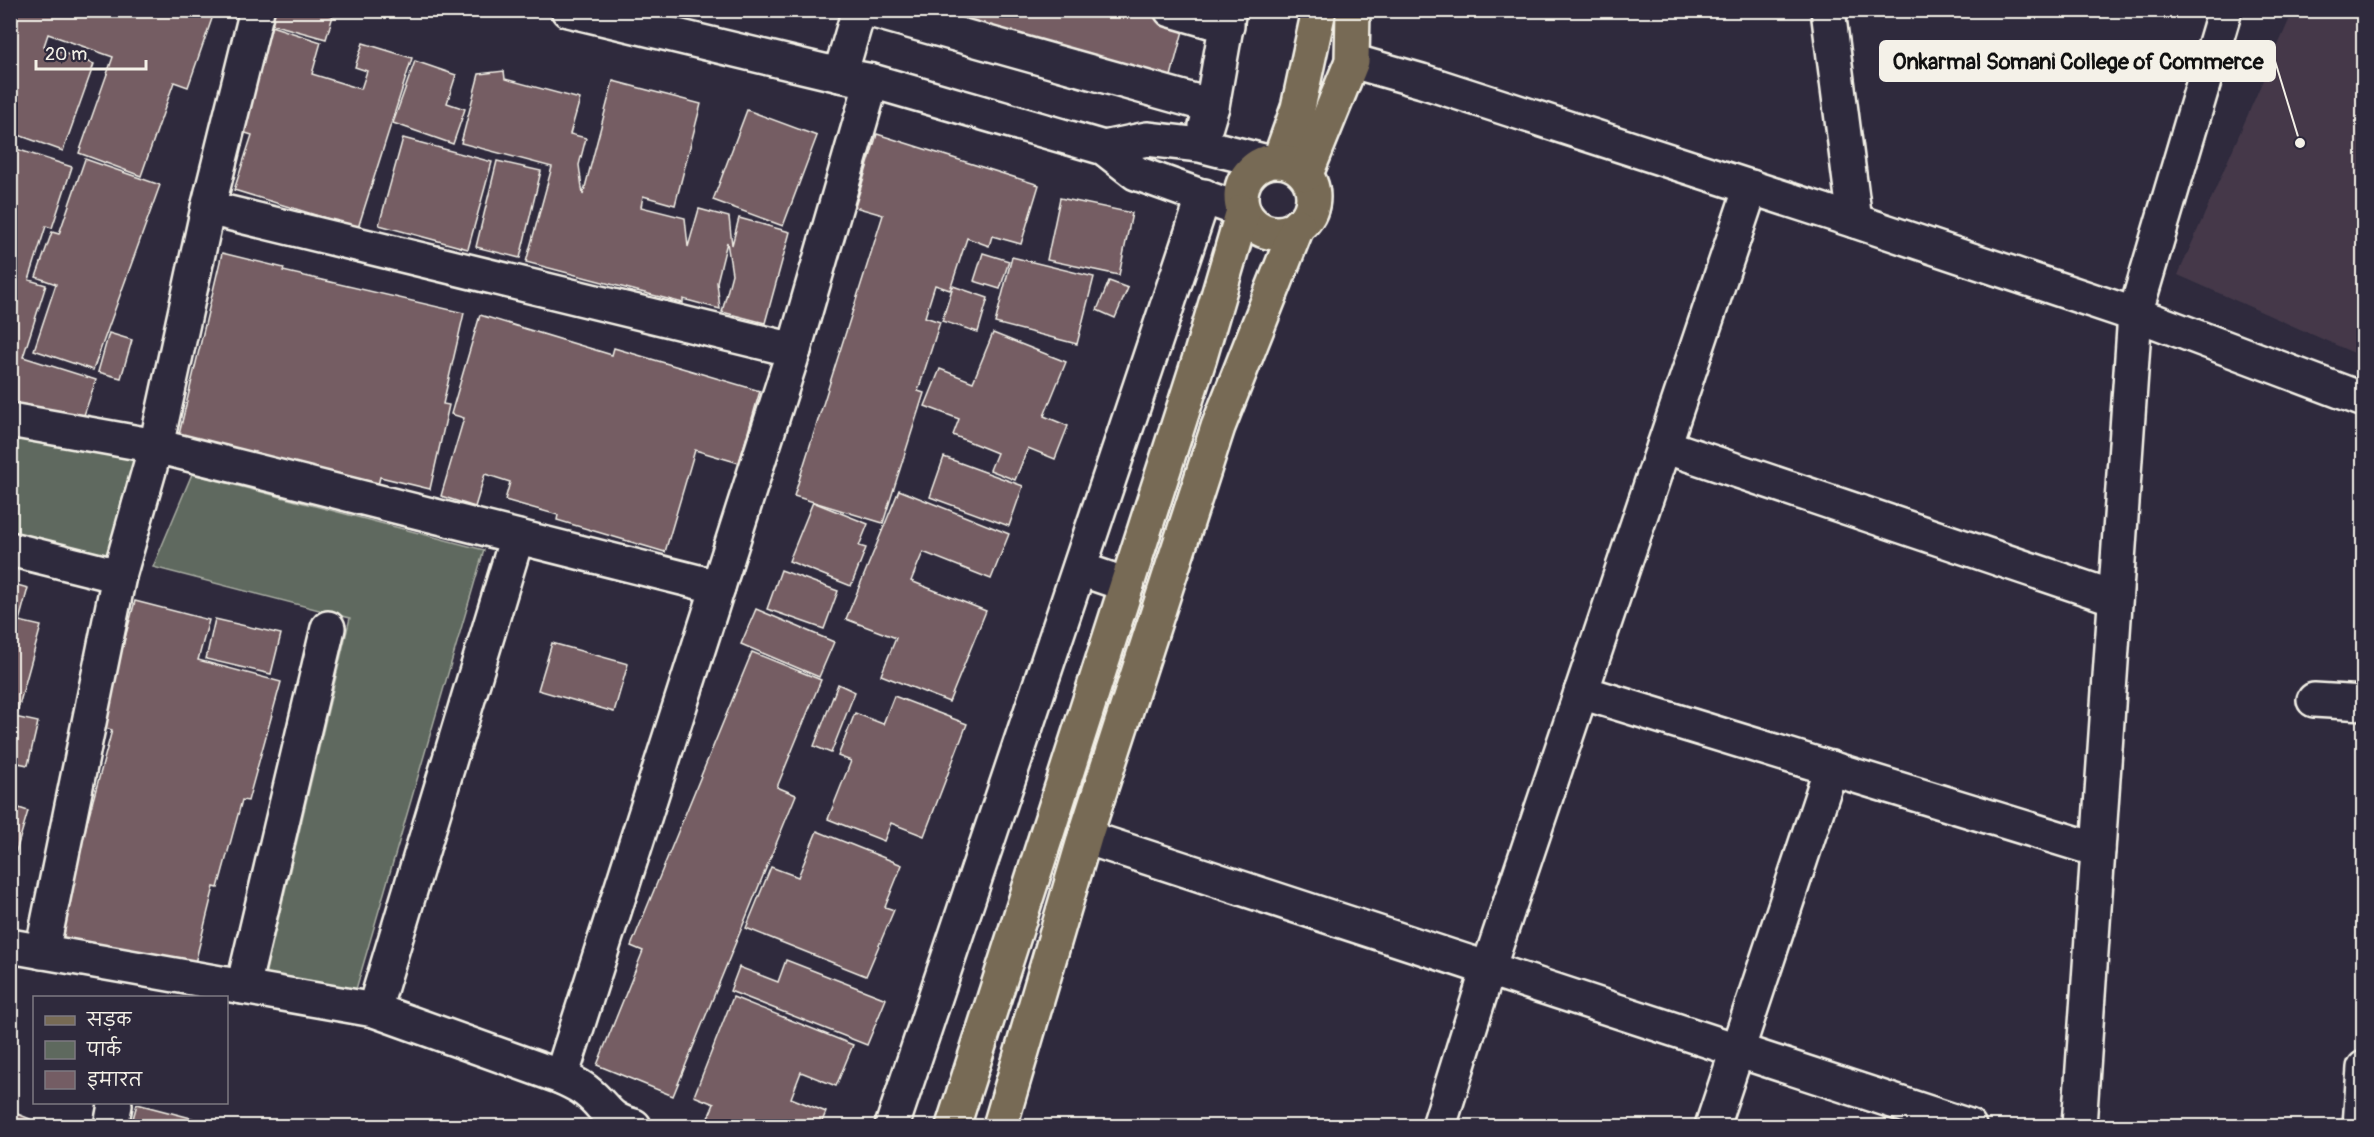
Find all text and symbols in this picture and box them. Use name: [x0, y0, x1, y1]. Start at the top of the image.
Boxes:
scale bar: [36, 33, 146, 71]
callout: Onkarmal Somani College of Commerce: [1880, 41, 2275, 81]
text: 20 m: [45, 43, 87, 66]
text: Onkarmal Somani College of Commerce: [1892, 48, 2265, 76]
legend: [33, 996, 228, 1104]
text: सड़क: [86, 1009, 132, 1032]
text: पार्क: [86, 1036, 122, 1062]
text: इमारत: [87, 1069, 143, 1092]

